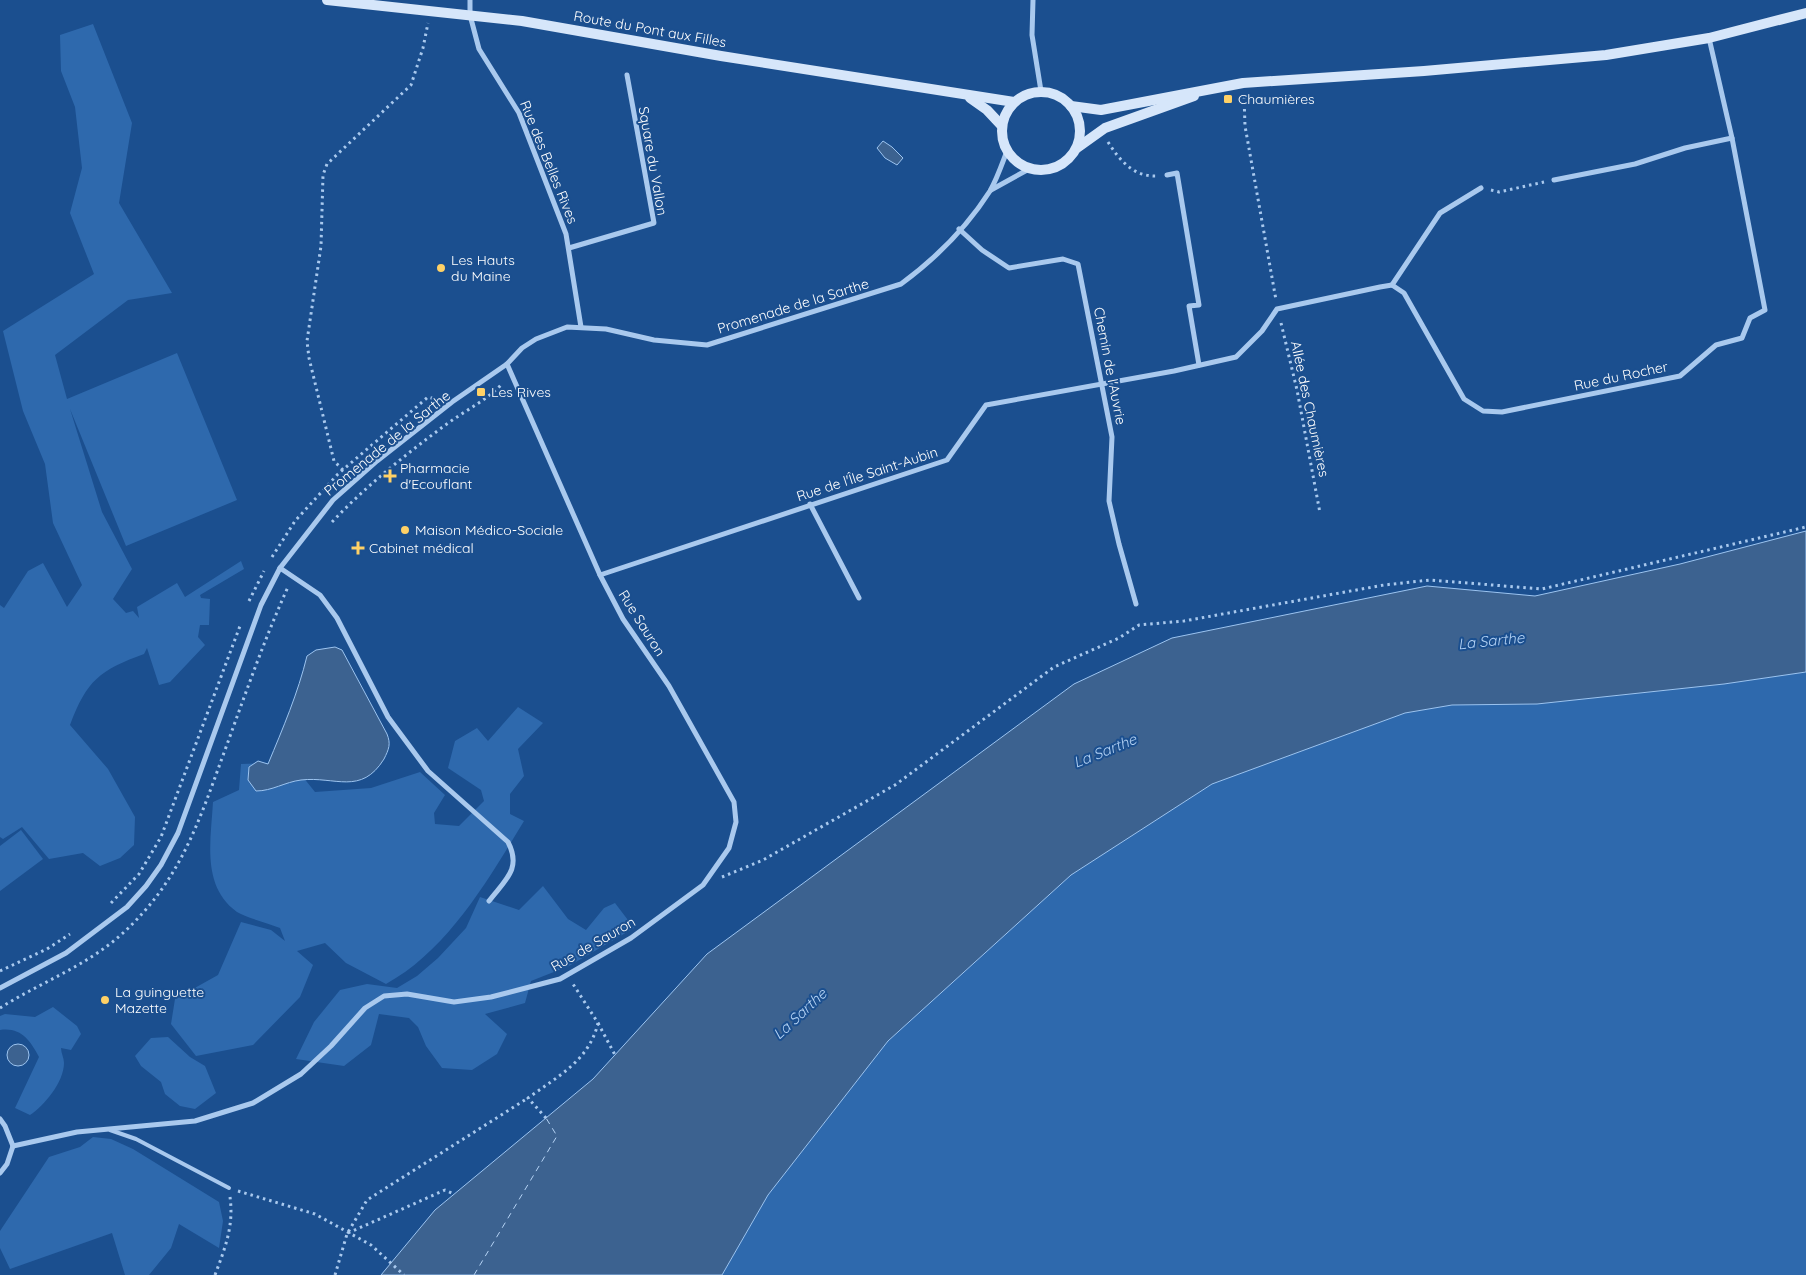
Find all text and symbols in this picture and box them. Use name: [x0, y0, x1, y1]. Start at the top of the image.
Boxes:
street label: Route du Pont aux Filles: [572, 7, 728, 51]
place label: Chaumières: [1238, 90, 1315, 108]
marker: Chaumières: [1222, 93, 1234, 105]
street label: Rue des Belles Rives: [516, 98, 582, 226]
street label: Square du Vallon: [635, 105, 671, 217]
place label: Les Hauts du Maine: [451, 251, 515, 285]
marker: Les Hauts du Maine: [435, 262, 447, 274]
street label: Promenade de la Sarthe: [715, 274, 871, 338]
street label: Chemin de l'Auvrie: [1090, 306, 1130, 426]
street label: Allée des Chaumières: [1287, 339, 1333, 479]
street label: Rue du Rocher: [1572, 357, 1670, 395]
place label: Les Rives: [491, 383, 551, 401]
street label: Promenade de la Sarthe: [320, 386, 454, 500]
marker: Les Rives: [475, 386, 487, 398]
street label: Rue de l'Île Saint-Aubin: [794, 443, 940, 505]
place label: Pharmacie d'Ecouflant: [400, 459, 473, 493]
marker: Pharmacie d'Ecouflant: [384, 470, 396, 482]
place label: Maison Médico-Sociale: [415, 521, 563, 539]
marker: Maison Médico-Sociale: [399, 524, 411, 536]
place label: Cabinet médical: [369, 539, 474, 557]
marker: Cabinet médical: [351, 541, 365, 555]
street label: Rue Sauron: [615, 587, 669, 659]
water label: La Sarthe: [1457, 628, 1526, 653]
water label: La Sarthe: [1070, 729, 1140, 772]
street label: Rue de Sauron: [547, 912, 639, 976]
place label: La guinguette Mazette: [115, 983, 204, 1017]
water label: La Sarthe: [769, 984, 831, 1043]
marker: La guinguette Mazette: [99, 994, 111, 1006]

